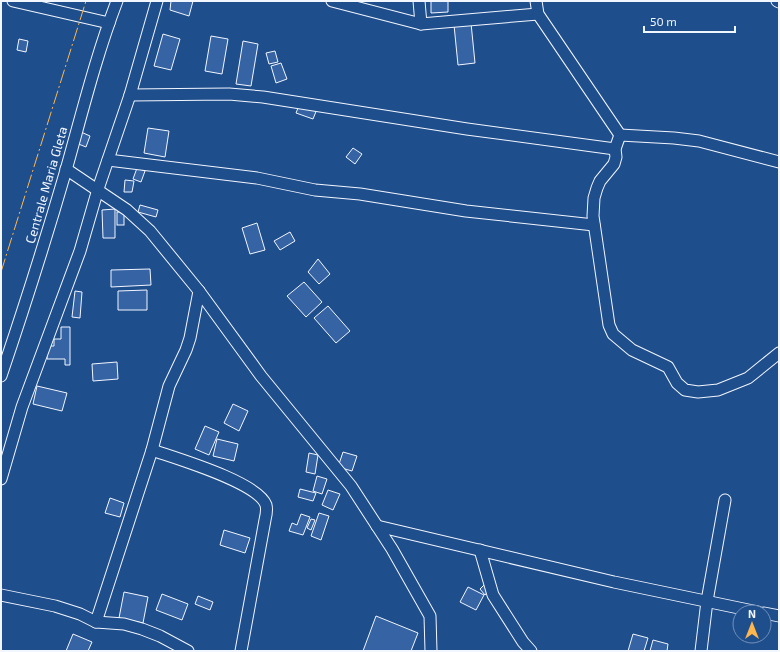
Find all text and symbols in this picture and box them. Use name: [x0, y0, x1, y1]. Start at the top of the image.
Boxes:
scale bar: [644, 8, 735, 34]
text: 50 m: [650, 14, 677, 28]
street label: Centrale Maria Gleta: [22, 125, 70, 245]
north arrow: [732, 604, 772, 644]
text: N: [748, 607, 756, 620]

